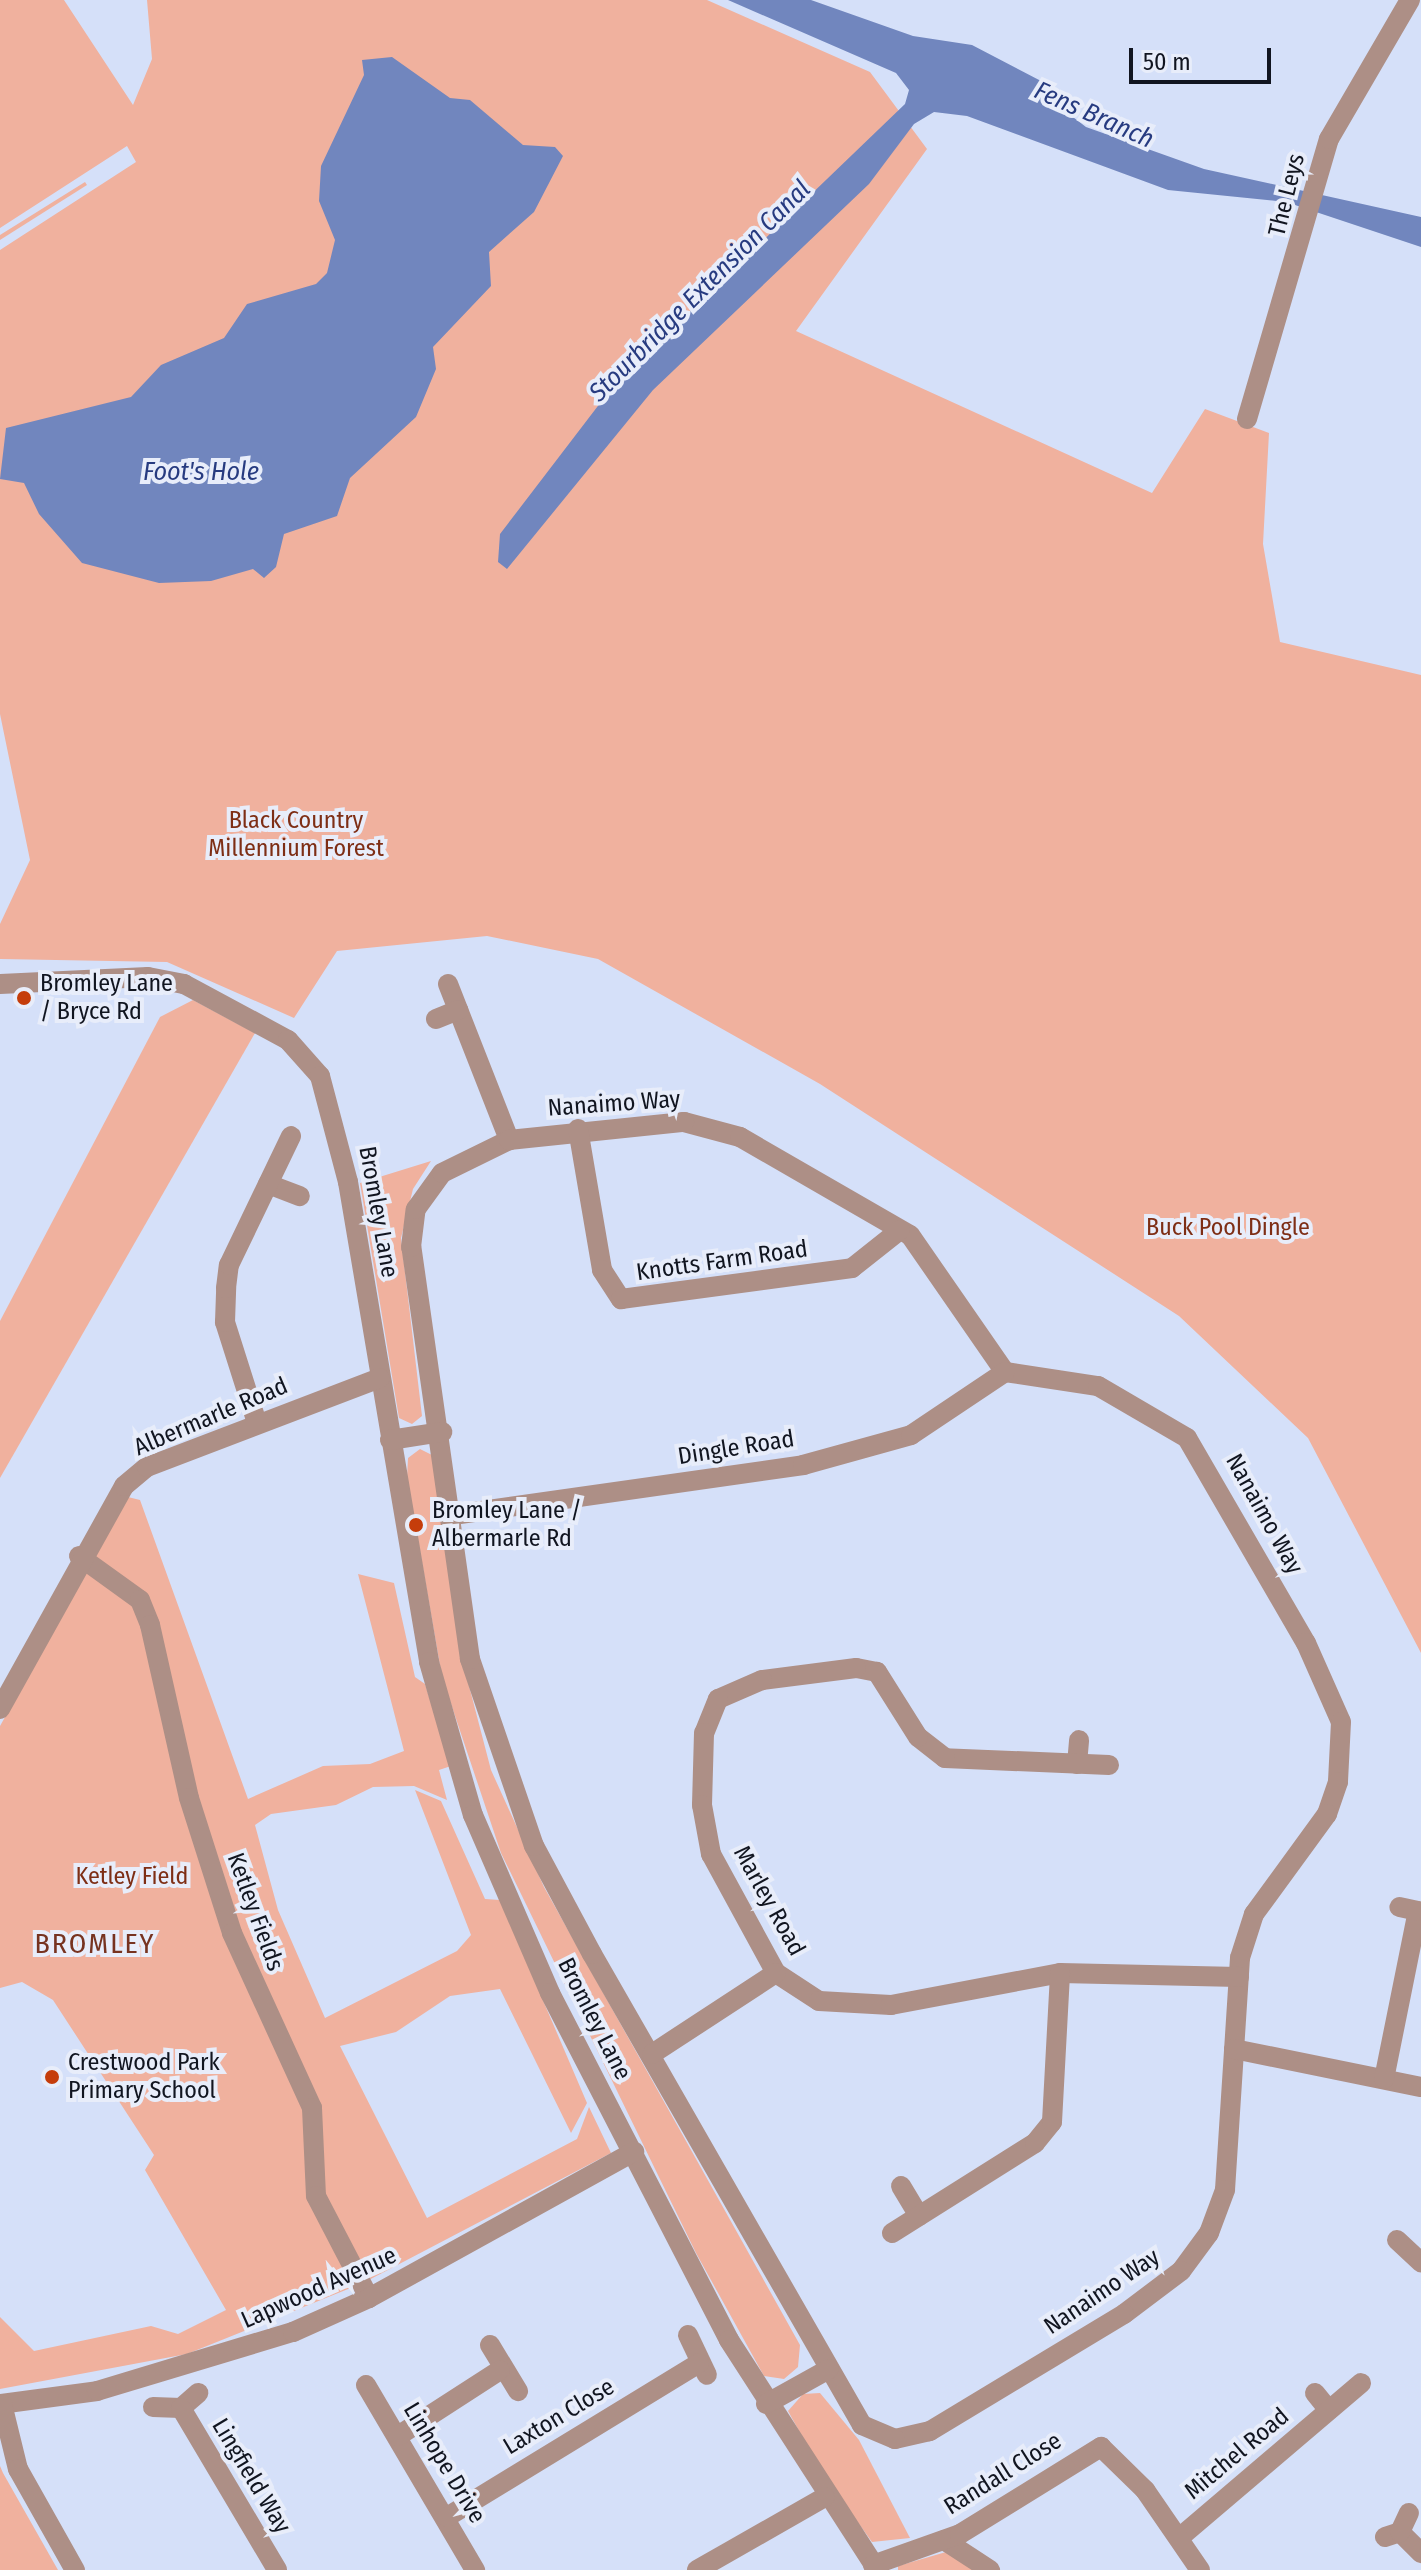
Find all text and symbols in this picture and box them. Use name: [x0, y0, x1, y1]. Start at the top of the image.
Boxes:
scale bar: [1133, 32, 1275, 82]
text: 50 m: [1143, 48, 1191, 76]
water label: Fens Branch: [1029, 75, 1159, 155]
street label: The Leys: [1263, 151, 1311, 239]
water label: Stourbridge Extension Canal: [583, 174, 817, 408]
water label: Foot's Hole: [143, 456, 259, 488]
park label: Black Country Millennium Forest: [208, 807, 384, 863]
place label: Bromley Lane / Bryce Rd: [40, 970, 173, 1026]
marker: Bromley Lane / Bryce Rd: [15, 989, 33, 1007]
street label: Nanaimo Way: [547, 1085, 681, 1123]
street label: Bromley Lane: [352, 1144, 404, 1280]
park label: Buck Pool Dingle: [1146, 1214, 1310, 1242]
street label: Knotts Farm Road: [635, 1235, 809, 1287]
street label: Albermarle Road: [130, 1372, 292, 1462]
street label: Dingle Road: [676, 1425, 796, 1471]
street label: Nanaimo Way: [1219, 1449, 1309, 1579]
place label: Bromley Lane / Albermarle Rd: [432, 1497, 582, 1553]
marker: Bromley Lane / Albermarle Rd: [407, 1516, 425, 1534]
street label: Marley Road: [727, 1841, 811, 1961]
street label: Ketley Fields: [220, 1849, 290, 1975]
park label: Ketley Field: [76, 1863, 188, 1891]
district label: BROMLEY: [35, 1927, 155, 1961]
street label: Bromley Lane: [551, 1953, 637, 2085]
place label: Crestwood Park Primary School: [68, 2049, 220, 2105]
marker: Crestwood Park Primary School: [43, 2068, 61, 2086]
street label: Lapwood Avenue: [237, 2241, 401, 2335]
street label: Nanaimo Way: [1039, 2243, 1165, 2341]
street label: Laxton Close: [498, 2373, 620, 2461]
street label: Linhope Drive: [397, 2397, 491, 2529]
street label: Mitchel Road: [1179, 2402, 1295, 2506]
street label: Lingfield Way: [205, 2413, 297, 2539]
street label: Randall Close: [939, 2427, 1067, 2521]

